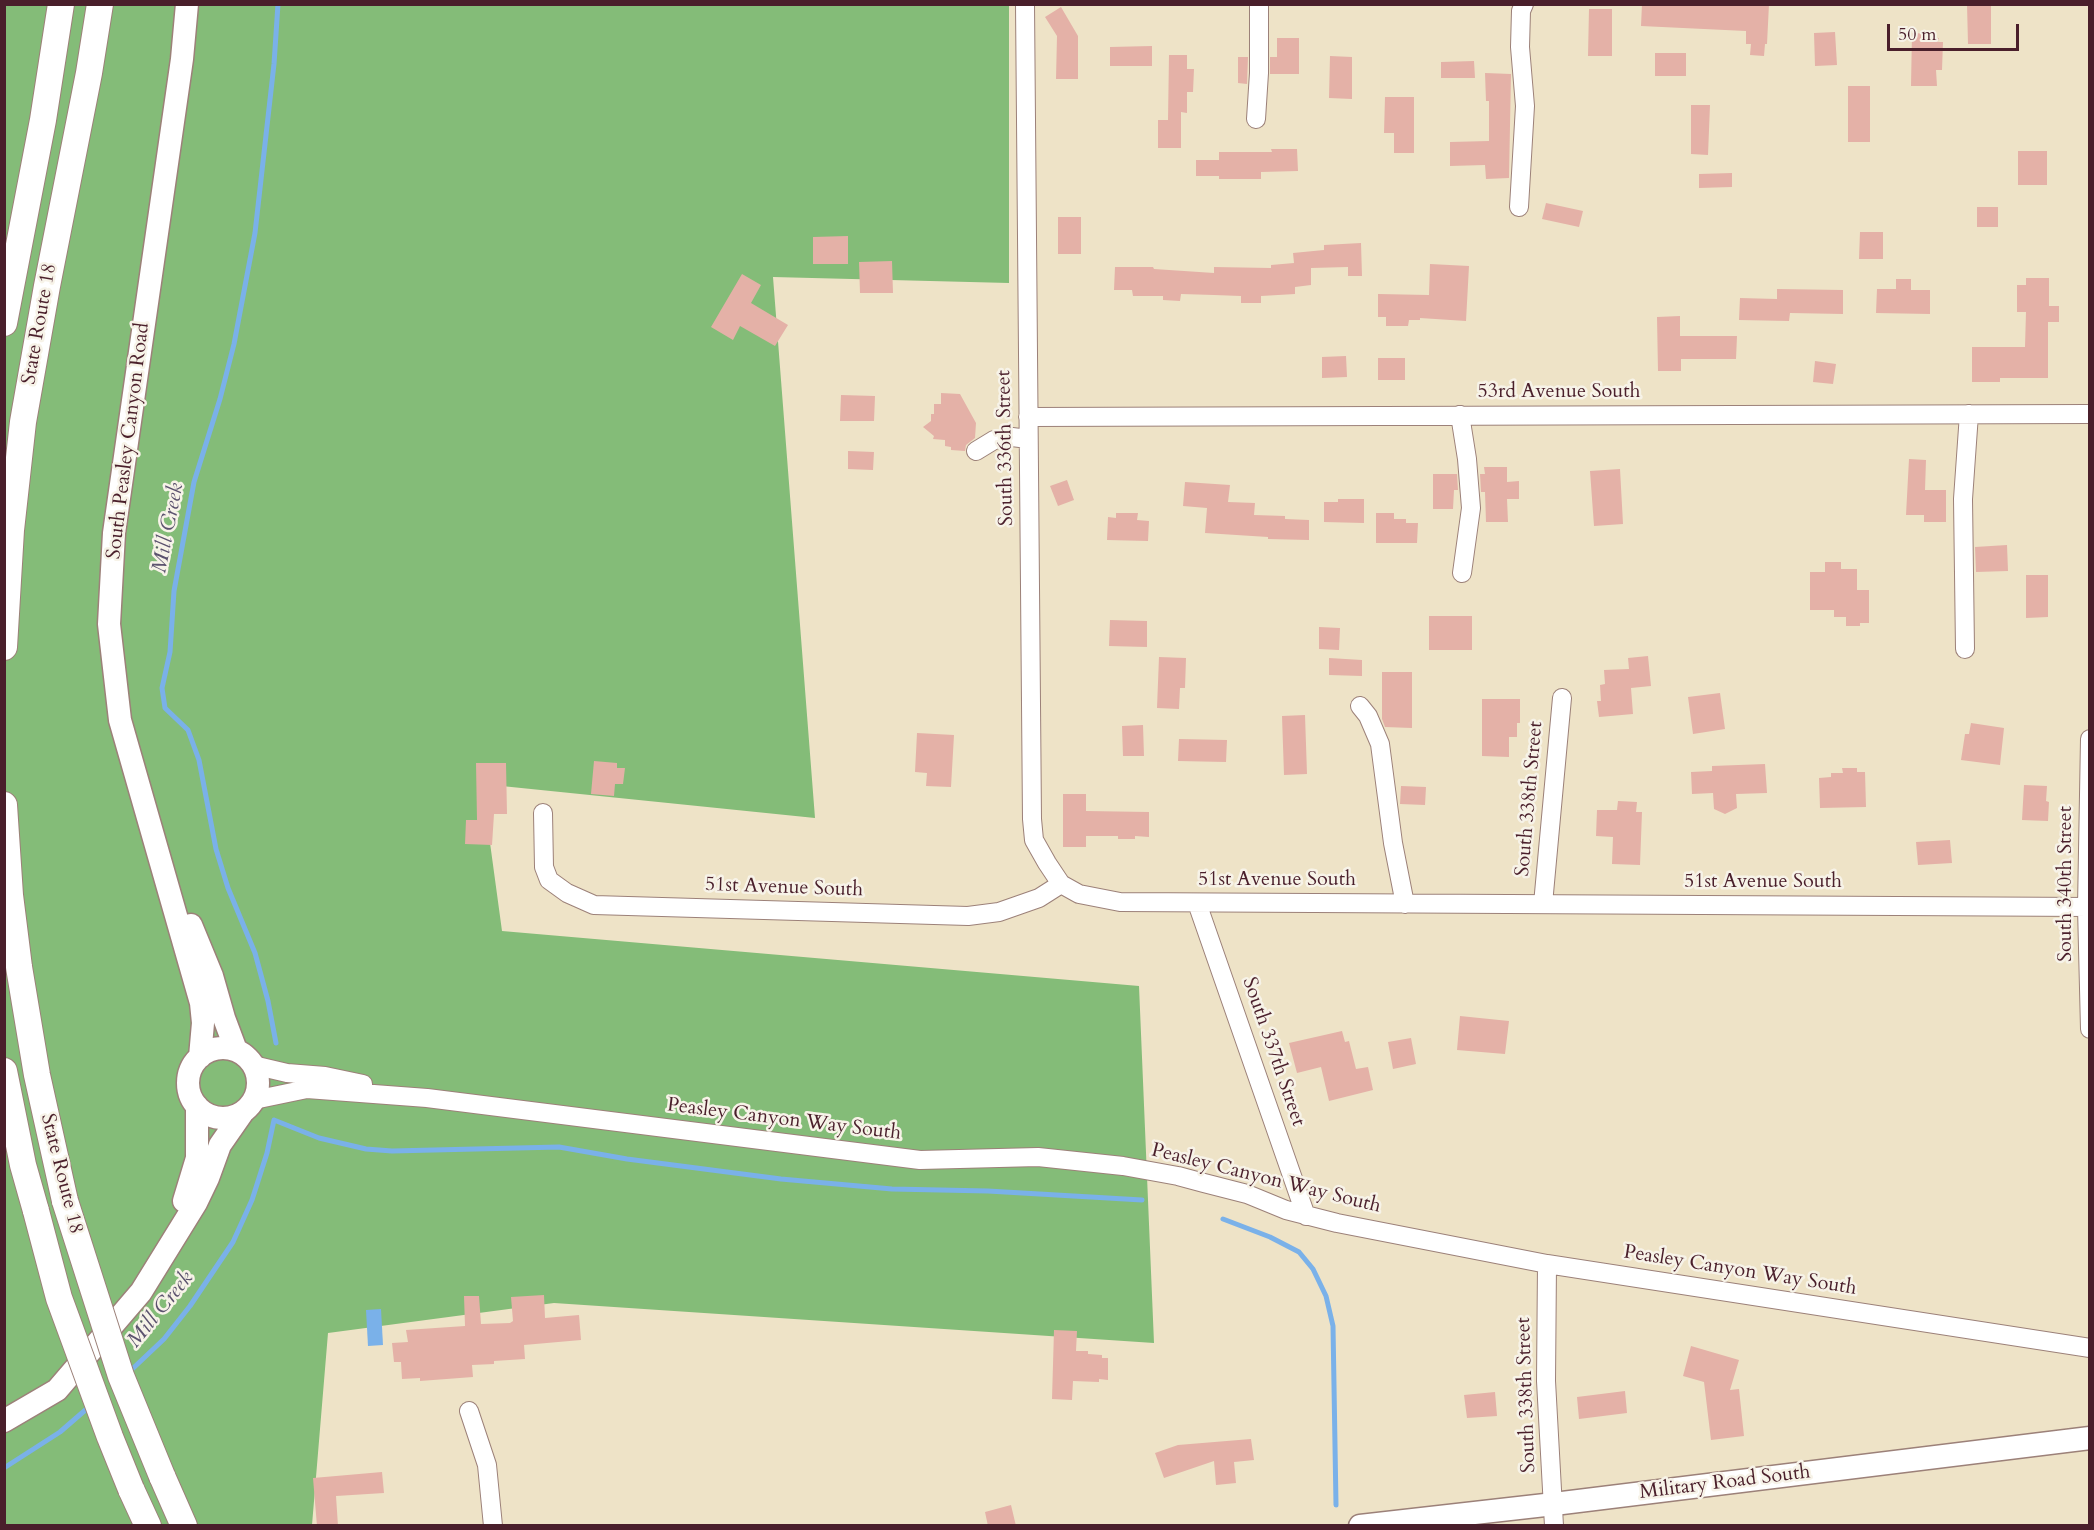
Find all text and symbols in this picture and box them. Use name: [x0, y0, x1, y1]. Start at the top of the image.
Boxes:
scale bar: [1890, 12, 2022, 50]
text: 50 m: [1898, 22, 1937, 47]
street label: State Route 18: [18, 262, 62, 386]
street label: South Peasley Canyon Road: [103, 321, 155, 561]
street label: South 336th Street: [993, 370, 1019, 526]
street label: 53rd Avenue South: [1477, 380, 1641, 404]
water label: Mill Creek: [148, 481, 190, 575]
street label: South 338th Street: [1511, 720, 1549, 878]
street label: South 340th Street: [2054, 806, 2078, 962]
street label: 51st Avenue South: [1198, 868, 1356, 892]
street label: 51st Avenue South: [1684, 870, 1842, 894]
street label: 51st Avenue South: [705, 873, 863, 903]
street label: South 337th Street: [1236, 974, 1310, 1130]
street label: Peasley Canyon Way South: [666, 1094, 902, 1146]
street label: State Route 18: [35, 1112, 87, 1236]
street label: Peasley Canyon Way South: [1149, 1139, 1383, 1219]
street label: Peasley Canyon Way South: [1622, 1241, 1858, 1301]
water label: Mill Creek: [123, 1267, 199, 1353]
street label: South 338th Street: [1512, 1317, 1542, 1473]
street label: Military Road South: [1638, 1461, 1812, 1505]

